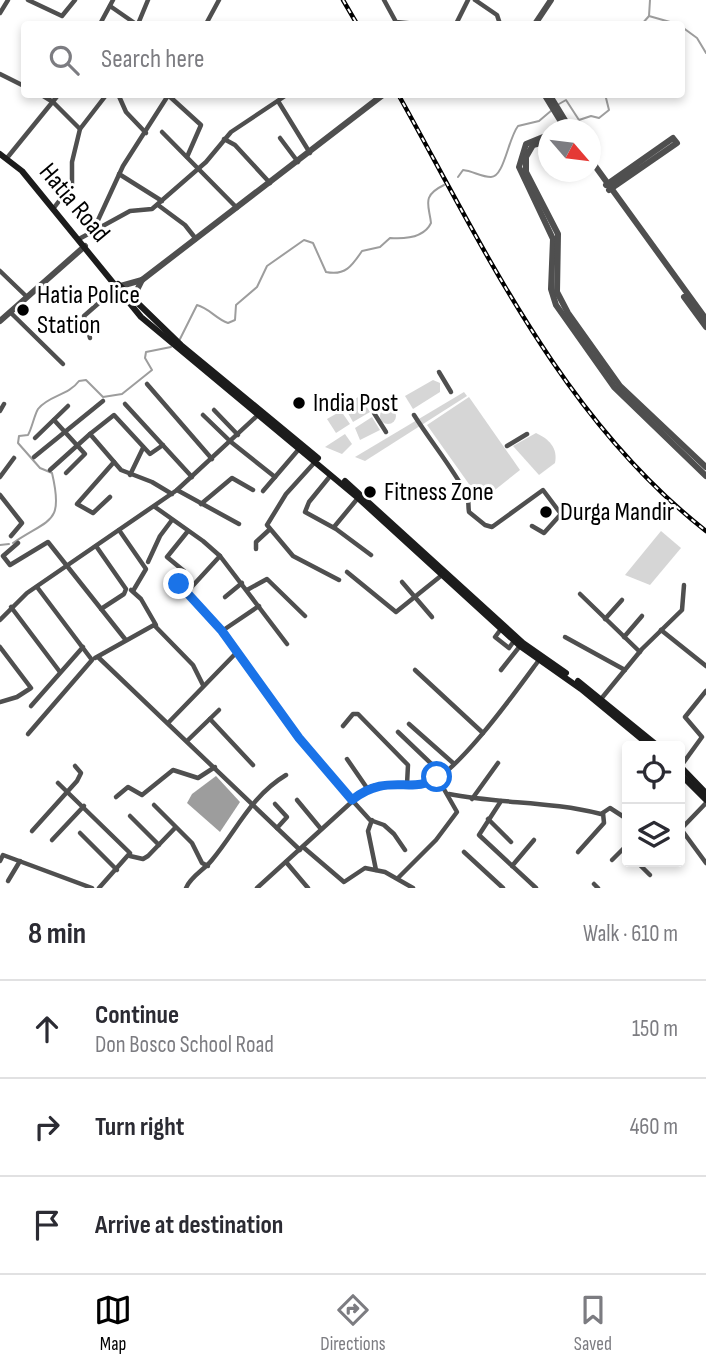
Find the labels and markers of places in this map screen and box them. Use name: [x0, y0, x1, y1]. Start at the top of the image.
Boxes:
place label: Hatia Police Station: [37, 280, 140, 341]
marker: Hatia Police Station: [15, 302, 31, 318]
place label: India Post: [313, 388, 398, 419]
marker: India Post: [291, 395, 307, 411]
place label: Fitness Zone: [384, 477, 494, 508]
marker: Fitness Zone: [362, 484, 378, 500]
place label: Durga Mandir: [560, 497, 675, 528]
marker: Durga Mandir: [538, 504, 554, 520]

